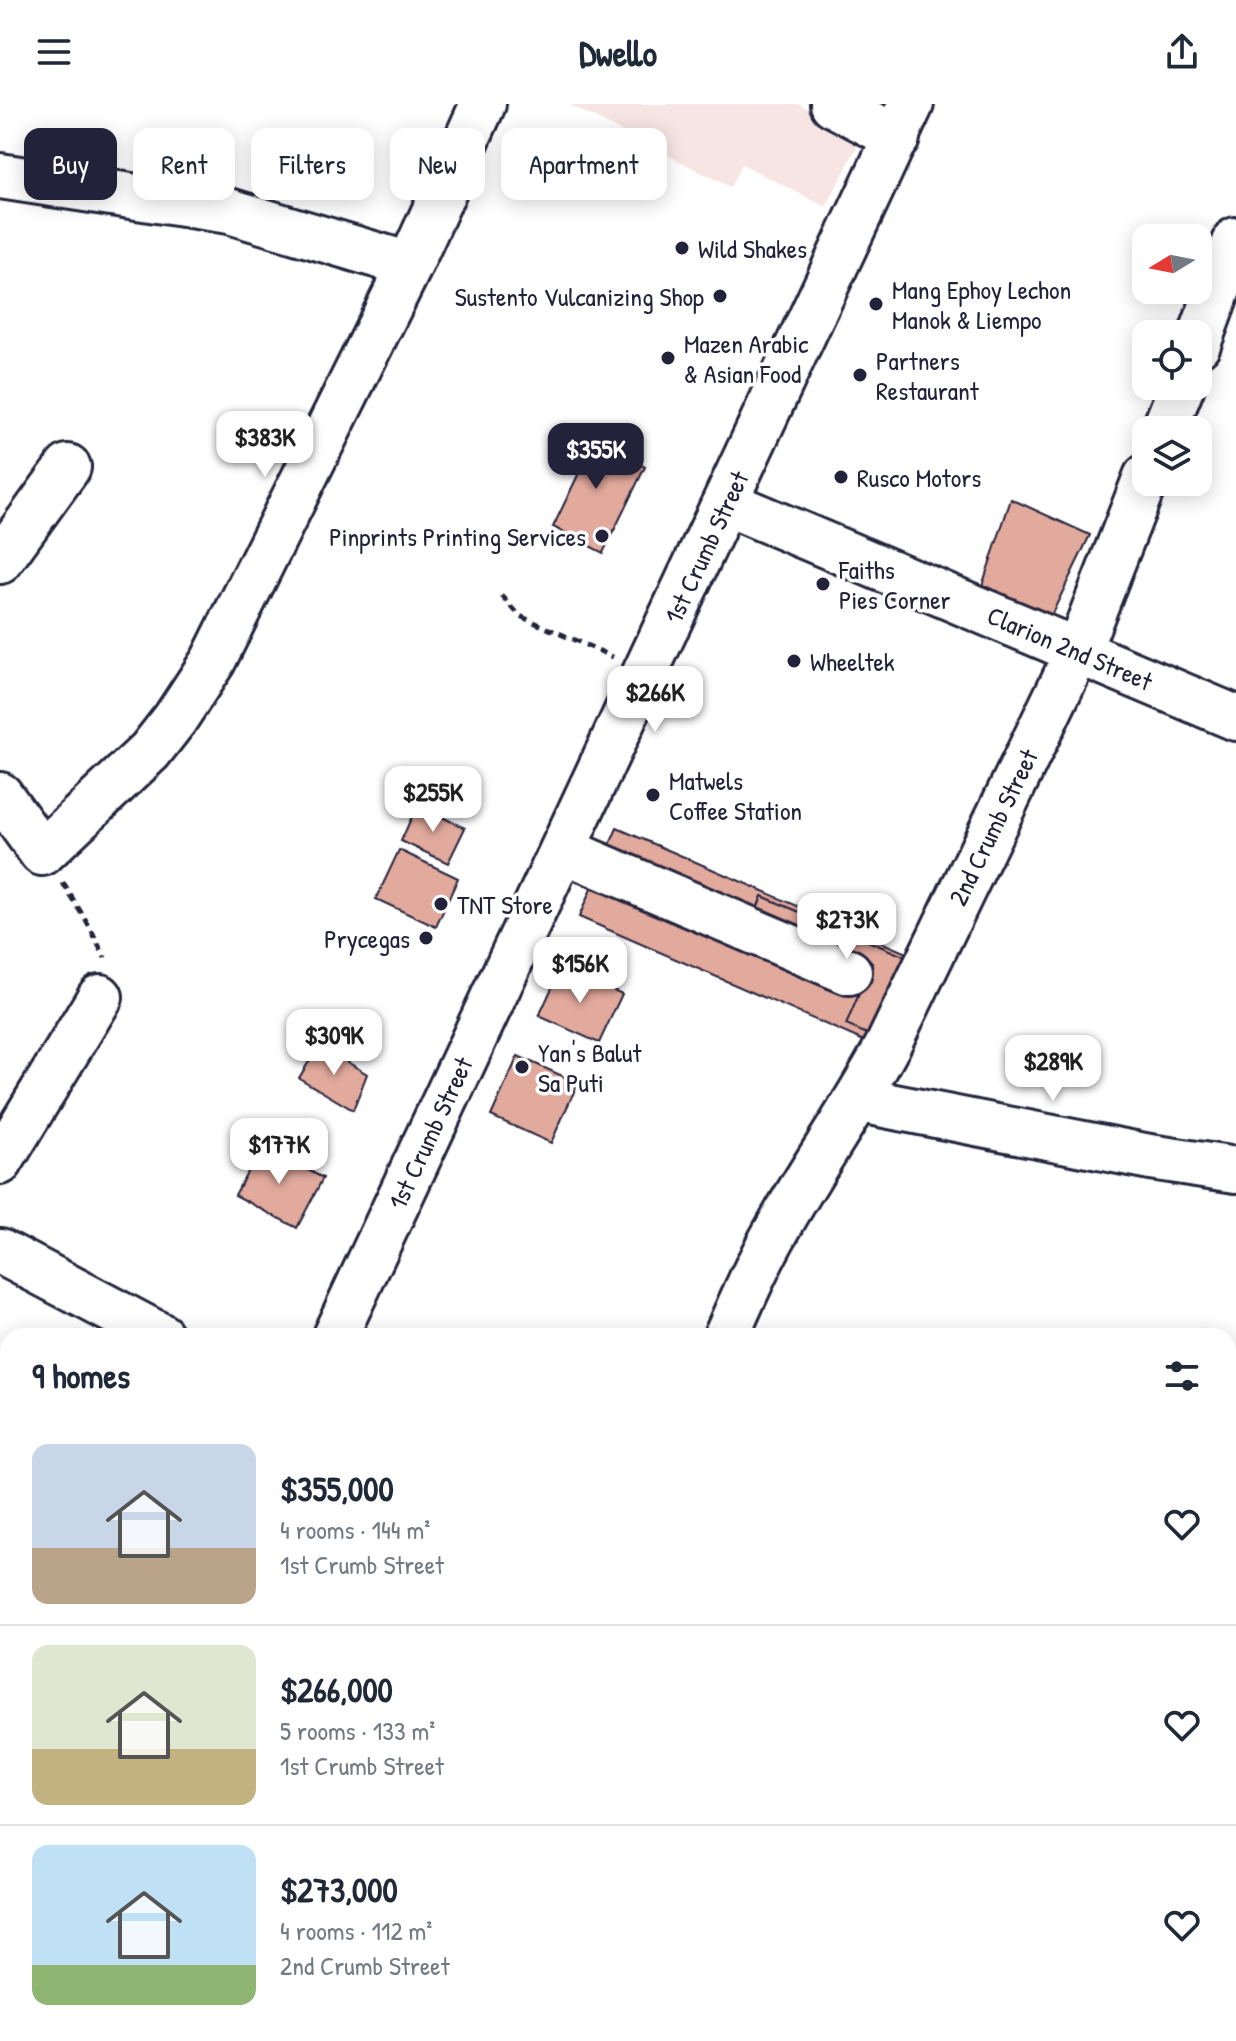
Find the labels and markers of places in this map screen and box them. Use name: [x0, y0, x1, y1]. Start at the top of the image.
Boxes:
place label: Wild Shakes: [698, 231, 807, 266]
marker: Wild Shakes: [673, 239, 691, 257]
place label: Mang Ephoy Lechon Manok & Liempo: [892, 272, 1071, 337]
place label: Sustento Vulcanizing Shop: [455, 279, 704, 314]
marker: Sustento Vulcanizing Shop: [711, 287, 729, 305]
marker: Mang Ephoy Lechon Manok & Liempo: [867, 295, 885, 313]
place label: Mazen Arabic & Asian Food: [684, 326, 808, 391]
place label: Partners Restaurant: [876, 343, 980, 408]
marker: Mazen Arabic & Asian Food: [659, 349, 677, 367]
marker: Partners Restaurant: [851, 366, 869, 384]
pin: $383K: [209, 411, 321, 479]
pin: $355K: [540, 423, 652, 491]
place label: Rusco Motors: [857, 460, 981, 495]
marker: Rusco Motors: [832, 468, 850, 486]
place label: Pinprints Printing Services: [329, 519, 586, 554]
marker: Pinprints Printing Services: [593, 527, 611, 545]
place label: Faiths Pies Corner: [838, 552, 951, 617]
marker: Faiths Pies Corner: [814, 575, 832, 593]
place label: Wheeltek: [810, 644, 895, 679]
marker: Wheeltek: [785, 652, 803, 670]
pin: $266K: [599, 666, 711, 734]
place label: Matwels Coffee Station: [669, 763, 802, 828]
pin: $255K: [377, 766, 489, 834]
marker: Matwels Coffee Station: [644, 786, 662, 804]
place label: TNT Store: [457, 887, 553, 922]
pin: $273K: [791, 893, 903, 961]
marker: TNT Store: [432, 895, 450, 913]
place label: Prycegas: [324, 921, 410, 956]
marker: Prycegas: [417, 929, 435, 947]
pin: $156K: [524, 937, 636, 1005]
pin: $309K: [278, 1009, 390, 1077]
place label: Yan's Balut Sa Puti: [538, 1035, 642, 1100]
pin: $289K: [997, 1035, 1109, 1103]
marker: Yan's Balut Sa Puti: [513, 1058, 531, 1076]
pin: $177K: [223, 1118, 335, 1186]

